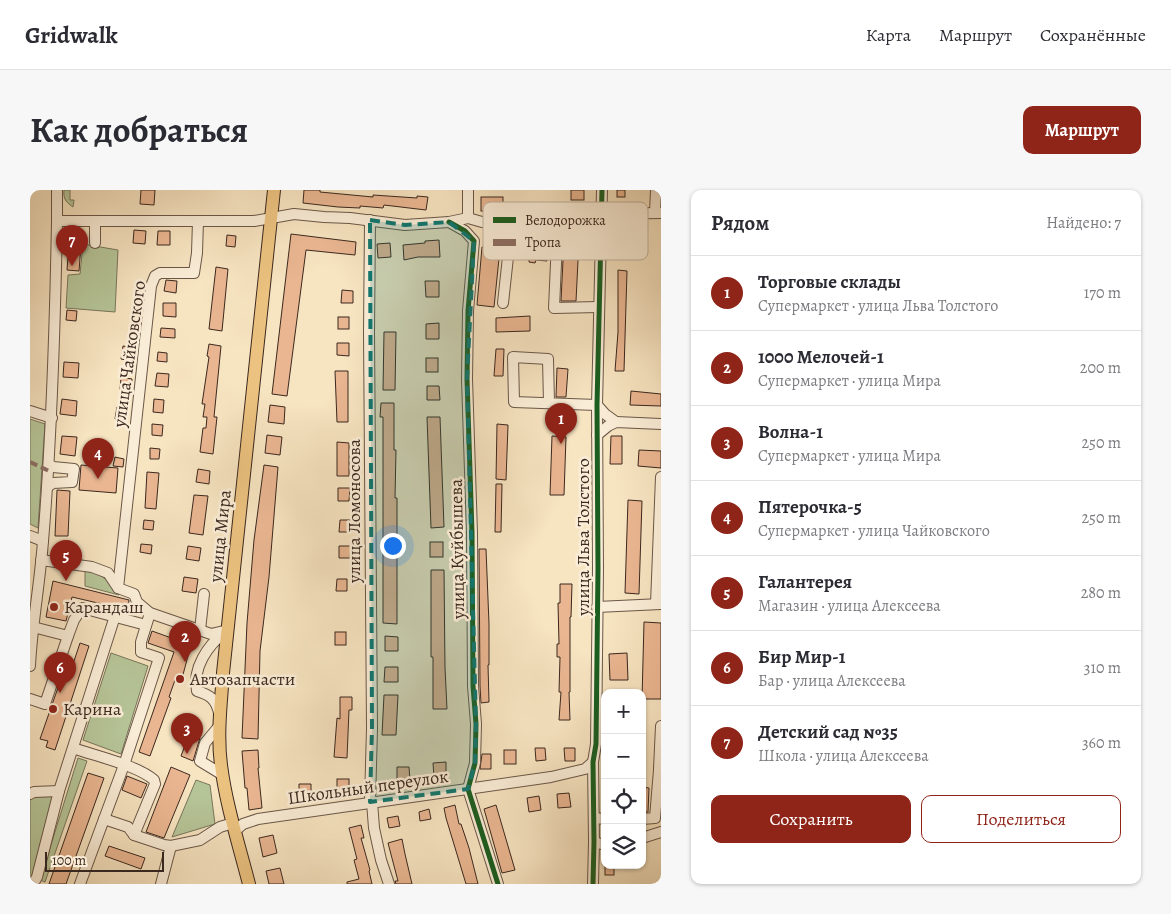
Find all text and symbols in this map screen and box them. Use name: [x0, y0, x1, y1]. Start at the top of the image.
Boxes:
text: Gridwalk: [25, 19, 118, 51]
text: Карта: [866, 23, 911, 47]
text: Маршрут: [939, 23, 1012, 47]
text: Сохранённые: [1040, 23, 1146, 47]
text: Как добраться: [30, 106, 248, 154]
button: Маршрут: [1023, 106, 1141, 154]
legend: [483, 202, 648, 260]
text: Рядом: [711, 209, 769, 237]
text: Велодорожка: [525, 211, 606, 230]
text: Найдено: 7: [1046, 212, 1121, 234]
pin: 7: [56, 225, 88, 266]
text: Тропа: [525, 233, 562, 252]
text: Торговые склады: [758, 269, 901, 295]
street label: улица Чайковского: [107, 279, 151, 430]
text: 1: [724, 282, 730, 304]
text: 170 m: [1084, 282, 1121, 304]
text: Супермаркет · улица Льва Толстого: [758, 295, 998, 317]
text: 1000 Мелочей-1: [758, 344, 884, 370]
text: 2: [723, 357, 731, 379]
text: 200 m: [1080, 357, 1121, 379]
text: Супермаркет · улица Мира: [758, 370, 941, 392]
pin: 1: [545, 403, 577, 444]
text: Волна-1: [758, 419, 823, 445]
text: 3: [724, 432, 730, 454]
text: 250 m: [1082, 432, 1121, 454]
pin: 4: [82, 438, 114, 479]
street label: улица Ломоносова: [342, 438, 366, 584]
text: Супермаркет · улица Мира: [758, 445, 941, 467]
street label: улица Льва Толстого: [571, 458, 595, 617]
street label: улица Куйбышева: [444, 478, 470, 620]
street label: улица Мира: [203, 488, 237, 584]
text: Пятерочка-5: [758, 494, 862, 520]
text: 4: [723, 507, 731, 529]
text: 250 m: [1082, 507, 1121, 529]
text: Супермаркет · улица Чайковского: [758, 520, 990, 542]
your location: [380, 533, 406, 559]
pin: 5: [50, 540, 82, 581]
text: Галантерея: [758, 569, 852, 595]
text: 5: [724, 582, 730, 604]
text: 280 m: [1081, 582, 1121, 604]
place label: Карандаш: [64, 595, 144, 619]
text: Магазин · улица Алексеева: [758, 595, 941, 617]
marker: Карандаш: [48, 601, 60, 613]
pin: 2: [169, 621, 201, 662]
text: Бир Мир-1: [758, 644, 845, 670]
pin: 6: [44, 652, 76, 693]
text: 6: [723, 657, 731, 679]
text: 310 m: [1084, 657, 1121, 679]
place label: Автозапчасти: [189, 667, 295, 691]
text: Бар · улица Алексеева: [758, 670, 906, 692]
marker: Автозапчасти: [174, 673, 186, 685]
map controls: [601, 689, 646, 869]
button: +: [601, 689, 646, 734]
place label: Карина: [63, 697, 122, 721]
marker: Карина: [47, 703, 59, 715]
pin: 3: [171, 713, 203, 754]
text: Детский сад №35: [758, 719, 898, 745]
text: 7: [724, 732, 730, 754]
text: 360 m: [1082, 732, 1121, 754]
button: −: [601, 734, 646, 779]
text: Школа · улица Алексеева: [758, 745, 929, 767]
street label: Школьный переулок: [286, 764, 450, 810]
button: locate: [601, 779, 646, 824]
button: Сохранить: [711, 795, 911, 843]
button: Поделиться: [921, 795, 1121, 843]
button: layers: [601, 824, 646, 869]
scale bar: [45, 849, 164, 872]
text: 100 m: [52, 851, 86, 870]

